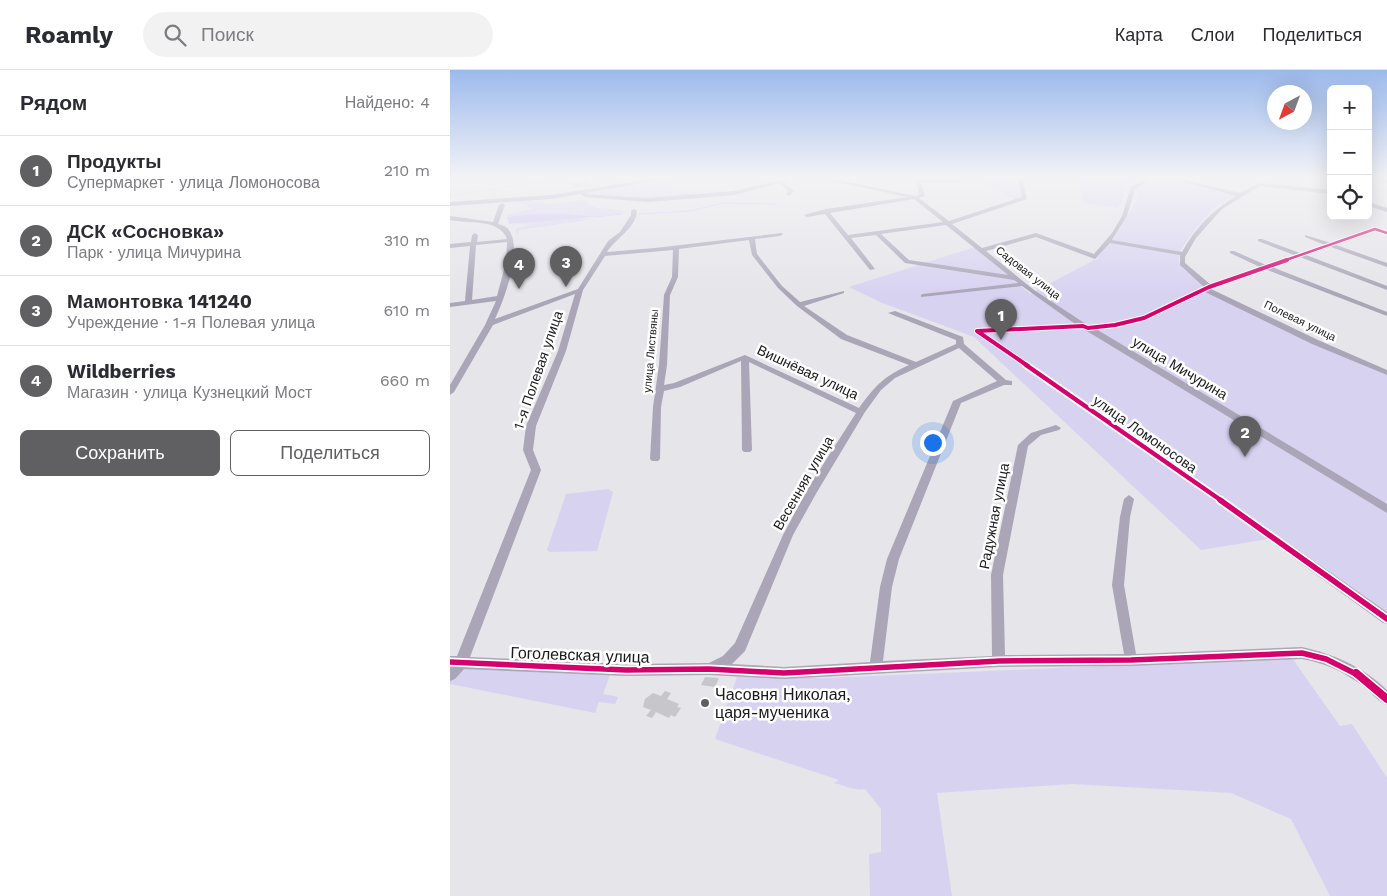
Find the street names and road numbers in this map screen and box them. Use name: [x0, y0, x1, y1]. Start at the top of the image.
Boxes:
street label: Садовая улица: [993, 244, 1064, 303]
street label: Полевая улица: [1262, 298, 1339, 344]
street label: 1-я Полевая улица: [510, 308, 566, 431]
street label: улица Листвяны: [641, 309, 661, 393]
street label: улица Мичурина: [1130, 333, 1231, 403]
street label: Вишнёвая улица: [755, 342, 861, 403]
street label: улица Ломоносова: [1090, 392, 1200, 476]
street label: Весенняя улица: [770, 433, 836, 533]
street label: Радужная улица: [976, 461, 1012, 570]
street label: Гоголевская улица: [510, 643, 650, 667]

